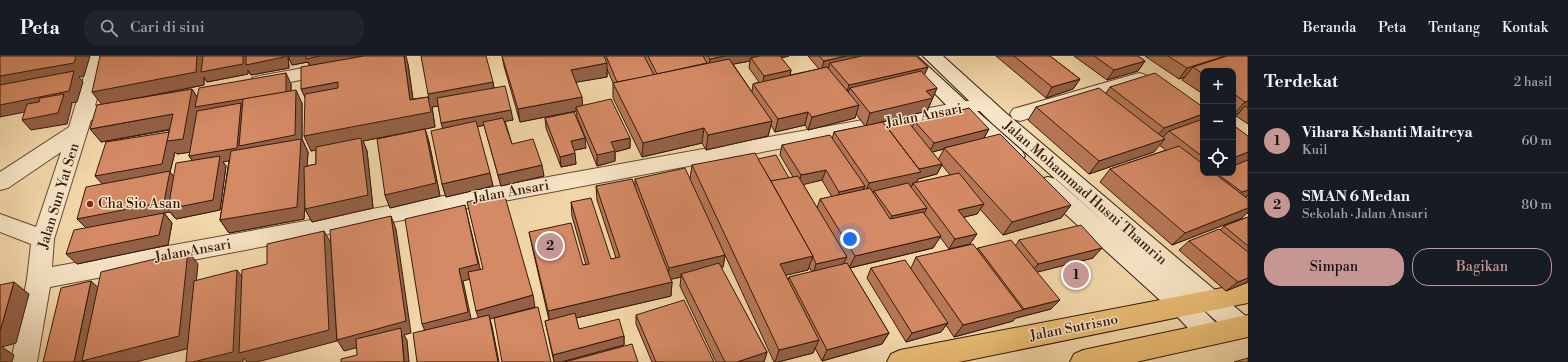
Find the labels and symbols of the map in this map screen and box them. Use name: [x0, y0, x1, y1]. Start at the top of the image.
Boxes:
street label: Jalan Ansari: [883, 100, 964, 132]
street label: Jalan Mohammad Husni Thamrin: [999, 116, 1171, 270]
street label: Jalan Sun Yat Sen: [34, 140, 84, 252]
street label: Jalan Ansari: [470, 176, 551, 208]
place label: Cha Sio Asan: [98, 195, 181, 213]
marker: Cha Sio Asan: [85, 199, 95, 209]
your location: [840, 229, 860, 249]
pin: 2: [537, 231, 563, 261]
street label: Jalan Ansari: [152, 235, 233, 267]
pin: 1: [1063, 260, 1089, 290]
street label: Jalan Sutrisno: [1027, 311, 1120, 346]

